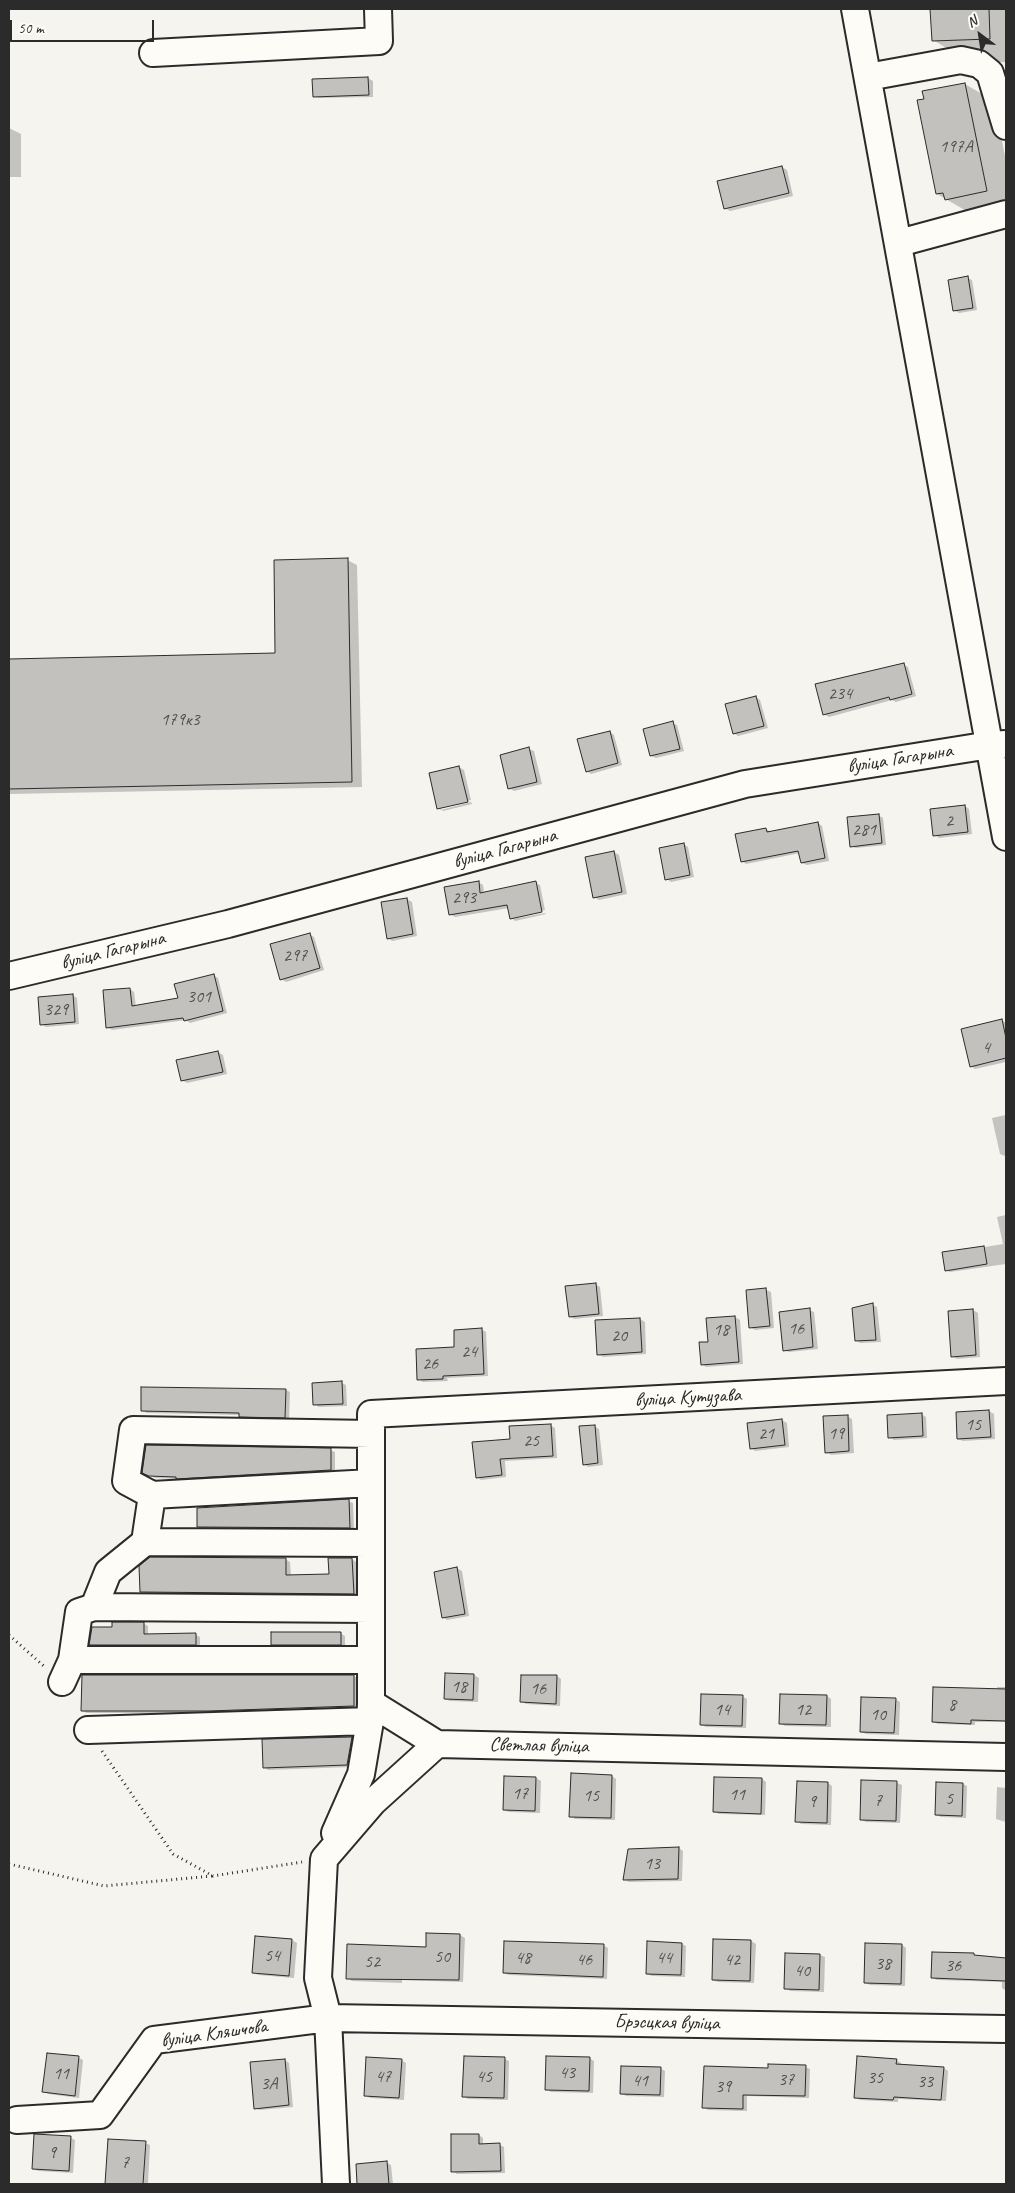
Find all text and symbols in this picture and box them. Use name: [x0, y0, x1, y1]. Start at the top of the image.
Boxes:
scale bar: [12, 10, 156, 42]
north arrow: [955, 10, 1005, 60]
text: N: [964, 12, 980, 31]
text: 50 m: [18, 19, 44, 38]
house number: 197А: [939, 136, 973, 158]
house number: 234: [828, 683, 852, 705]
house number: 179к3: [160, 709, 200, 731]
street label: вуліца Гагарына: [846, 739, 954, 779]
house number: 2: [945, 810, 953, 832]
house number: 281: [852, 819, 876, 841]
street label: вуліца Гагарына: [450, 824, 560, 874]
house number: 293: [452, 887, 476, 909]
street label: вуліца Гагарына: [58, 926, 168, 976]
house number: 297: [283, 945, 307, 967]
house number: 301: [187, 986, 211, 1008]
house number: 329: [44, 999, 68, 1021]
house number: 4: [982, 1037, 990, 1059]
house number: 16: [788, 1318, 804, 1340]
house number: 18: [713, 1319, 729, 1341]
house number: 20: [611, 1325, 627, 1347]
house number: 24: [461, 1341, 477, 1363]
house number: 26: [422, 1353, 438, 1375]
street label: вуліца Кутузава: [634, 1383, 742, 1413]
house number: 15: [965, 1414, 981, 1436]
house number: 21: [758, 1423, 774, 1445]
house number: 19: [828, 1423, 844, 1445]
house number: 25: [523, 1430, 539, 1452]
house number: 18: [451, 1676, 467, 1698]
house number: 16: [530, 1678, 546, 1700]
house number: 8: [948, 1694, 956, 1716]
house number: 14: [714, 1699, 730, 1721]
house number: 12: [795, 1699, 811, 1721]
house number: 10: [870, 1704, 886, 1726]
street label: Светлая вуліца: [489, 1733, 589, 1759]
house number: 17: [512, 1783, 528, 1805]
house number: 11: [729, 1784, 745, 1806]
house number: 15: [583, 1785, 599, 1807]
house number: 5: [945, 1788, 953, 1810]
house number: 7: [874, 1790, 882, 1812]
house number: 9: [808, 1791, 816, 1813]
house number: 13: [644, 1853, 660, 1875]
house number: 54: [264, 1945, 280, 1967]
house number: 50: [434, 1946, 450, 1968]
house number: 48: [515, 1947, 531, 1969]
house number: 44: [656, 1947, 672, 1969]
house number: 46: [576, 1949, 592, 1971]
house number: 42: [724, 1949, 740, 1971]
house number: 52: [364, 1951, 380, 1973]
house number: 38: [875, 1953, 891, 1975]
house number: 36: [945, 1955, 961, 1977]
house number: 40: [794, 1960, 810, 1982]
street label: Брэсцкая вуліца: [614, 2010, 720, 2036]
street label: вуліца Кляшчова: [159, 2015, 269, 2053]
house number: 43: [559, 2062, 575, 2084]
house number: 11: [53, 2063, 69, 2085]
house number: 47: [375, 2066, 391, 2088]
house number: 45: [476, 2066, 492, 2088]
house number: 35: [867, 2067, 883, 2089]
house number: 37: [778, 2069, 794, 2091]
house number: 41: [632, 2070, 648, 2092]
house number: 33: [917, 2071, 933, 2093]
house number: 3А: [260, 2073, 278, 2095]
house number: 39: [715, 2076, 731, 2098]
house number: 9: [48, 2142, 56, 2164]
house number: 7: [121, 2152, 129, 2174]

